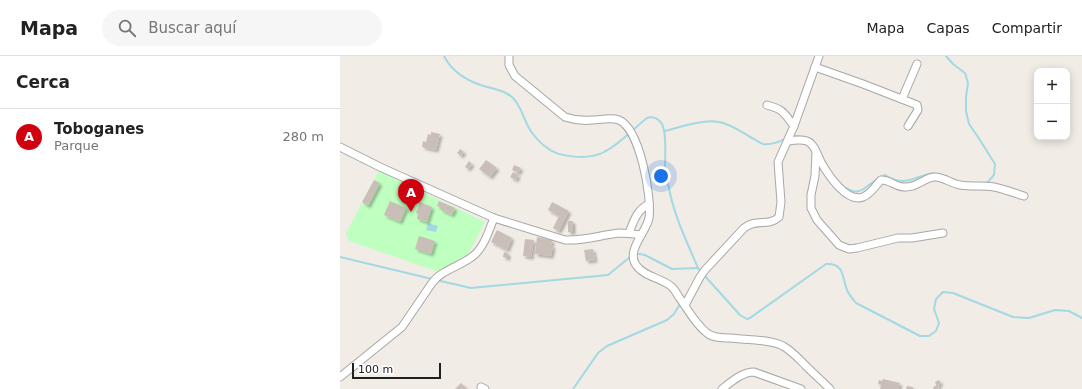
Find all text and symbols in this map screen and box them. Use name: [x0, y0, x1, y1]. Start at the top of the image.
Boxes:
search box: [102, 10, 382, 46]
text: Mapa: [20, 17, 78, 39]
icon: search: [116, 17, 138, 39]
text: Buscar aquí: [148, 19, 237, 37]
text: Mapa: [866, 20, 905, 36]
text: Capas: [927, 20, 970, 36]
text: Compartir: [992, 20, 1062, 36]
map controls: [1034, 68, 1070, 140]
button: +: [1034, 68, 1070, 104]
text: Cerca: [16, 72, 70, 92]
button: −: [1034, 104, 1070, 140]
text: Toboganes: [54, 120, 144, 138]
text: A: [24, 129, 34, 144]
text: 280 m: [282, 129, 324, 144]
text: Parque: [54, 138, 99, 153]
your location: [651, 166, 671, 186]
pin: A: [398, 179, 424, 212]
scale bar: [352, 361, 441, 380]
text: 100 m: [358, 363, 393, 376]

